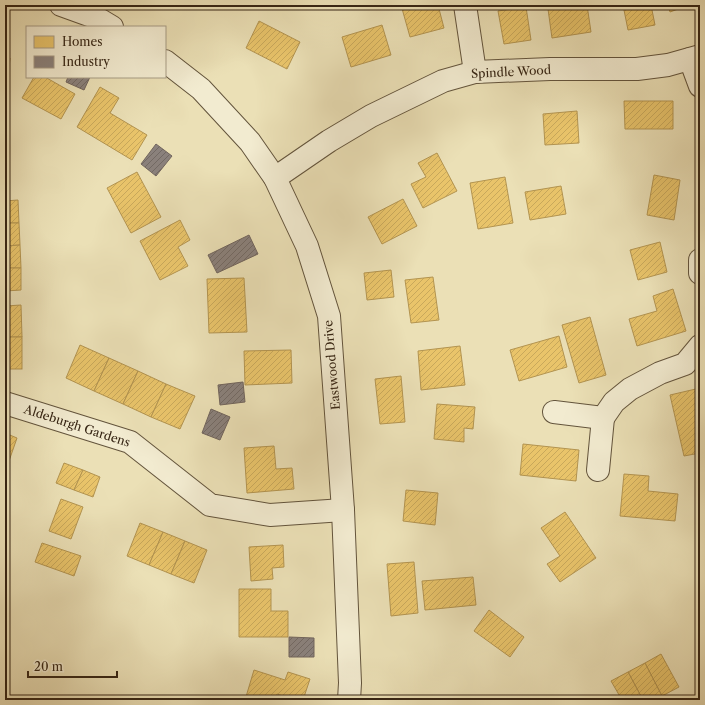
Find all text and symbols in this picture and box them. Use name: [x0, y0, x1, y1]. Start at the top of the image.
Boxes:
legend: [26, 26, 166, 78]
text: Homes: [62, 34, 102, 49]
text: Industry: [62, 54, 110, 69]
street label: Spindle Wood: [471, 62, 552, 81]
street label: Eastwood Drive: [320, 319, 343, 411]
street label: Aldeburgh Gardens: [21, 401, 132, 450]
scale bar: [28, 653, 117, 679]
text: 20 m: [34, 659, 63, 674]

